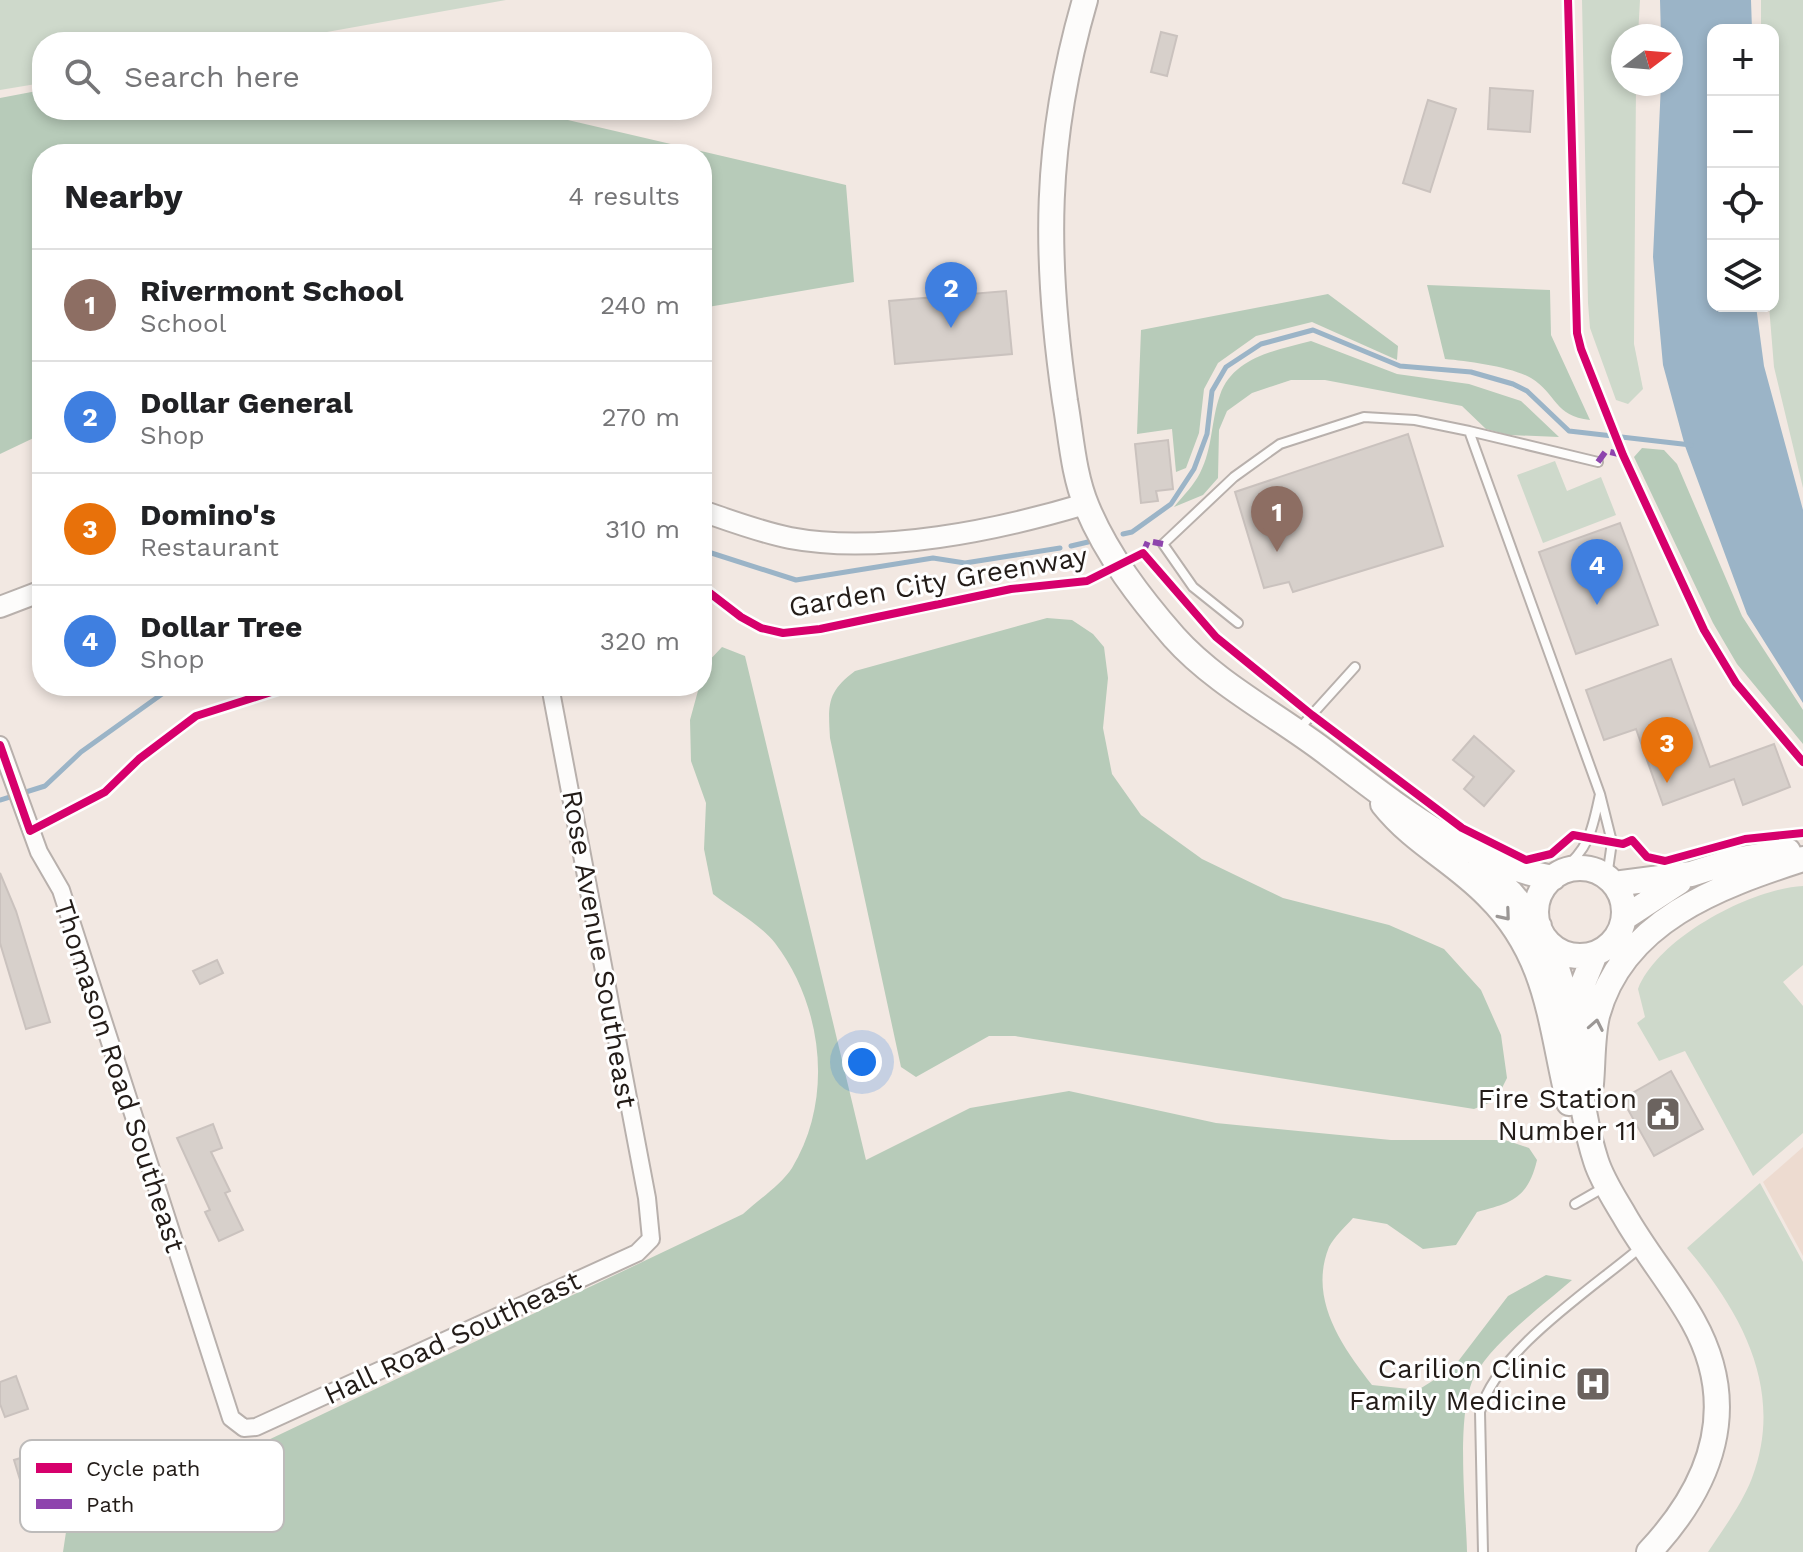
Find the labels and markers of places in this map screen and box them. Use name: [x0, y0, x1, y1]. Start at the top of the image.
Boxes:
pin: 2: [925, 262, 977, 328]
pin: 1: [1251, 486, 1303, 552]
pin: 4: [1571, 539, 1623, 605]
pin: 3: [1641, 717, 1693, 783]
place label: Fire Station Number 11: [1478, 1082, 1637, 1147]
public building icon: Fire Station Number 11: [1644, 1095, 1682, 1133]
place label: Carilion Clinic Family Medicine: [1349, 1352, 1567, 1417]
hospital icon: Carilion Clinic Family Medicine: [1574, 1365, 1612, 1403]

